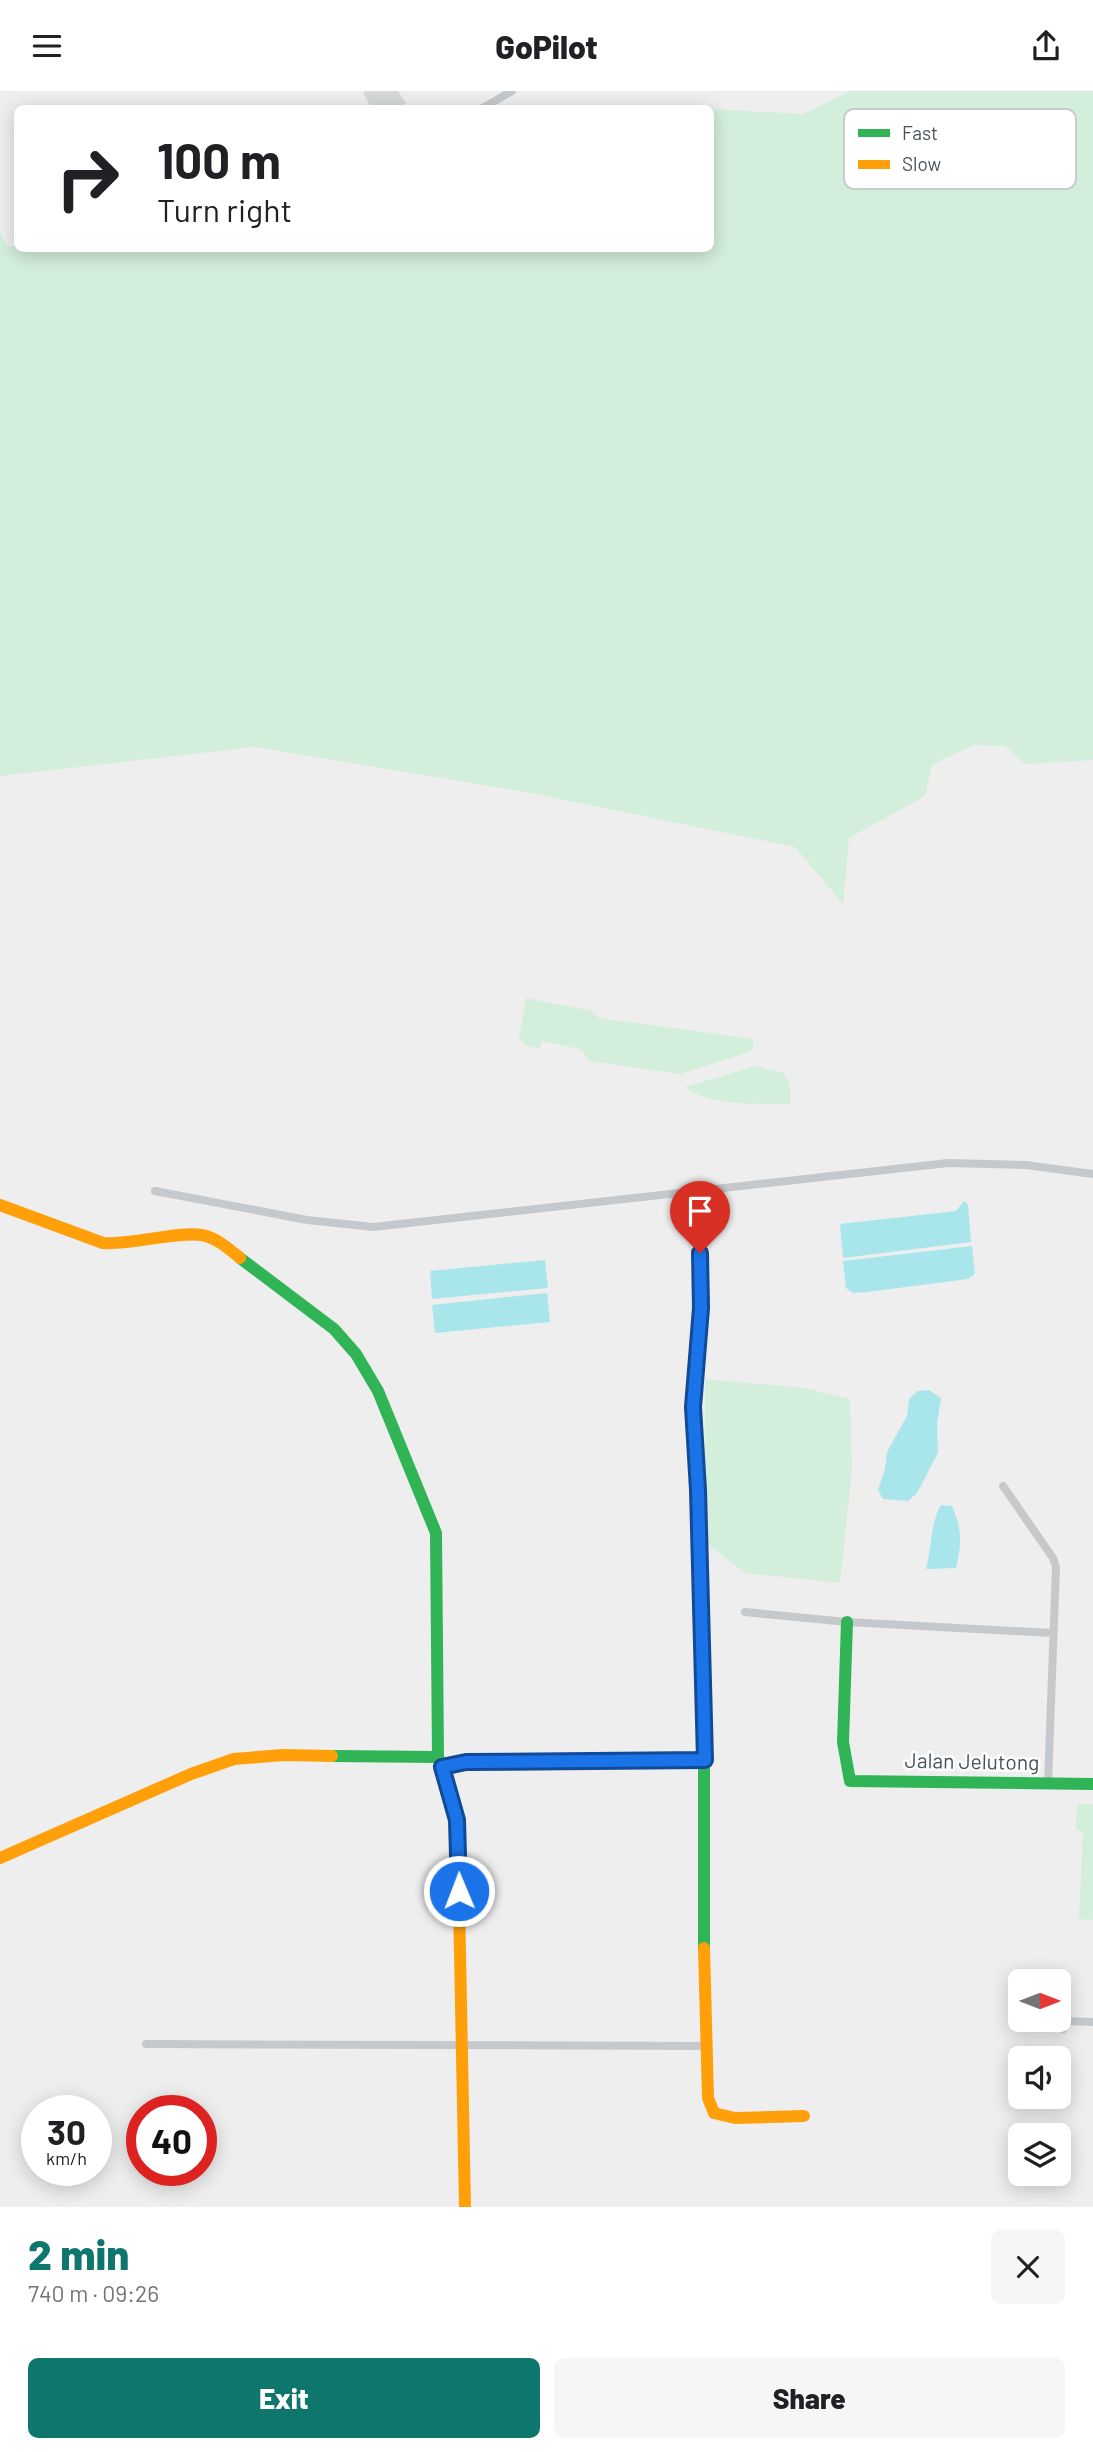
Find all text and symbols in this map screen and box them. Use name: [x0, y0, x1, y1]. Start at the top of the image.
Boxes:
icon: menu: [28, 27, 66, 65]
text: GoPilot: [495, 27, 598, 65]
icon: share: [1027, 27, 1065, 65]
legend: [844, 109, 1076, 189]
text: Fast: [902, 121, 938, 144]
text: 100 m: [157, 130, 281, 189]
icon: right: [42, 133, 133, 224]
text: Slow: [902, 152, 941, 175]
text: Turn right: [157, 190, 292, 228]
pin: [670, 1181, 730, 1253]
icon: arrive: [681, 1192, 719, 1230]
street label: Jalan Jelutong: [904, 1747, 1040, 1774]
position arrow: [422, 1854, 496, 1928]
north arrow: [1008, 1969, 1071, 2032]
map controls: [1008, 1969, 1071, 2186]
button: sound: [1008, 2046, 1071, 2109]
speed limit sign: 40: [126, 2095, 217, 2186]
text: 30: [47, 2110, 86, 2152]
button: layers: [1008, 2123, 1071, 2186]
text: km/h: [46, 2147, 87, 2169]
text: 2 min: [28, 2228, 129, 2278]
button: close: [991, 2230, 1065, 2304]
text: 740 m · 09:26: [28, 2279, 159, 2307]
button: Exit: [28, 2358, 540, 2438]
button: Share: [554, 2358, 1065, 2438]

